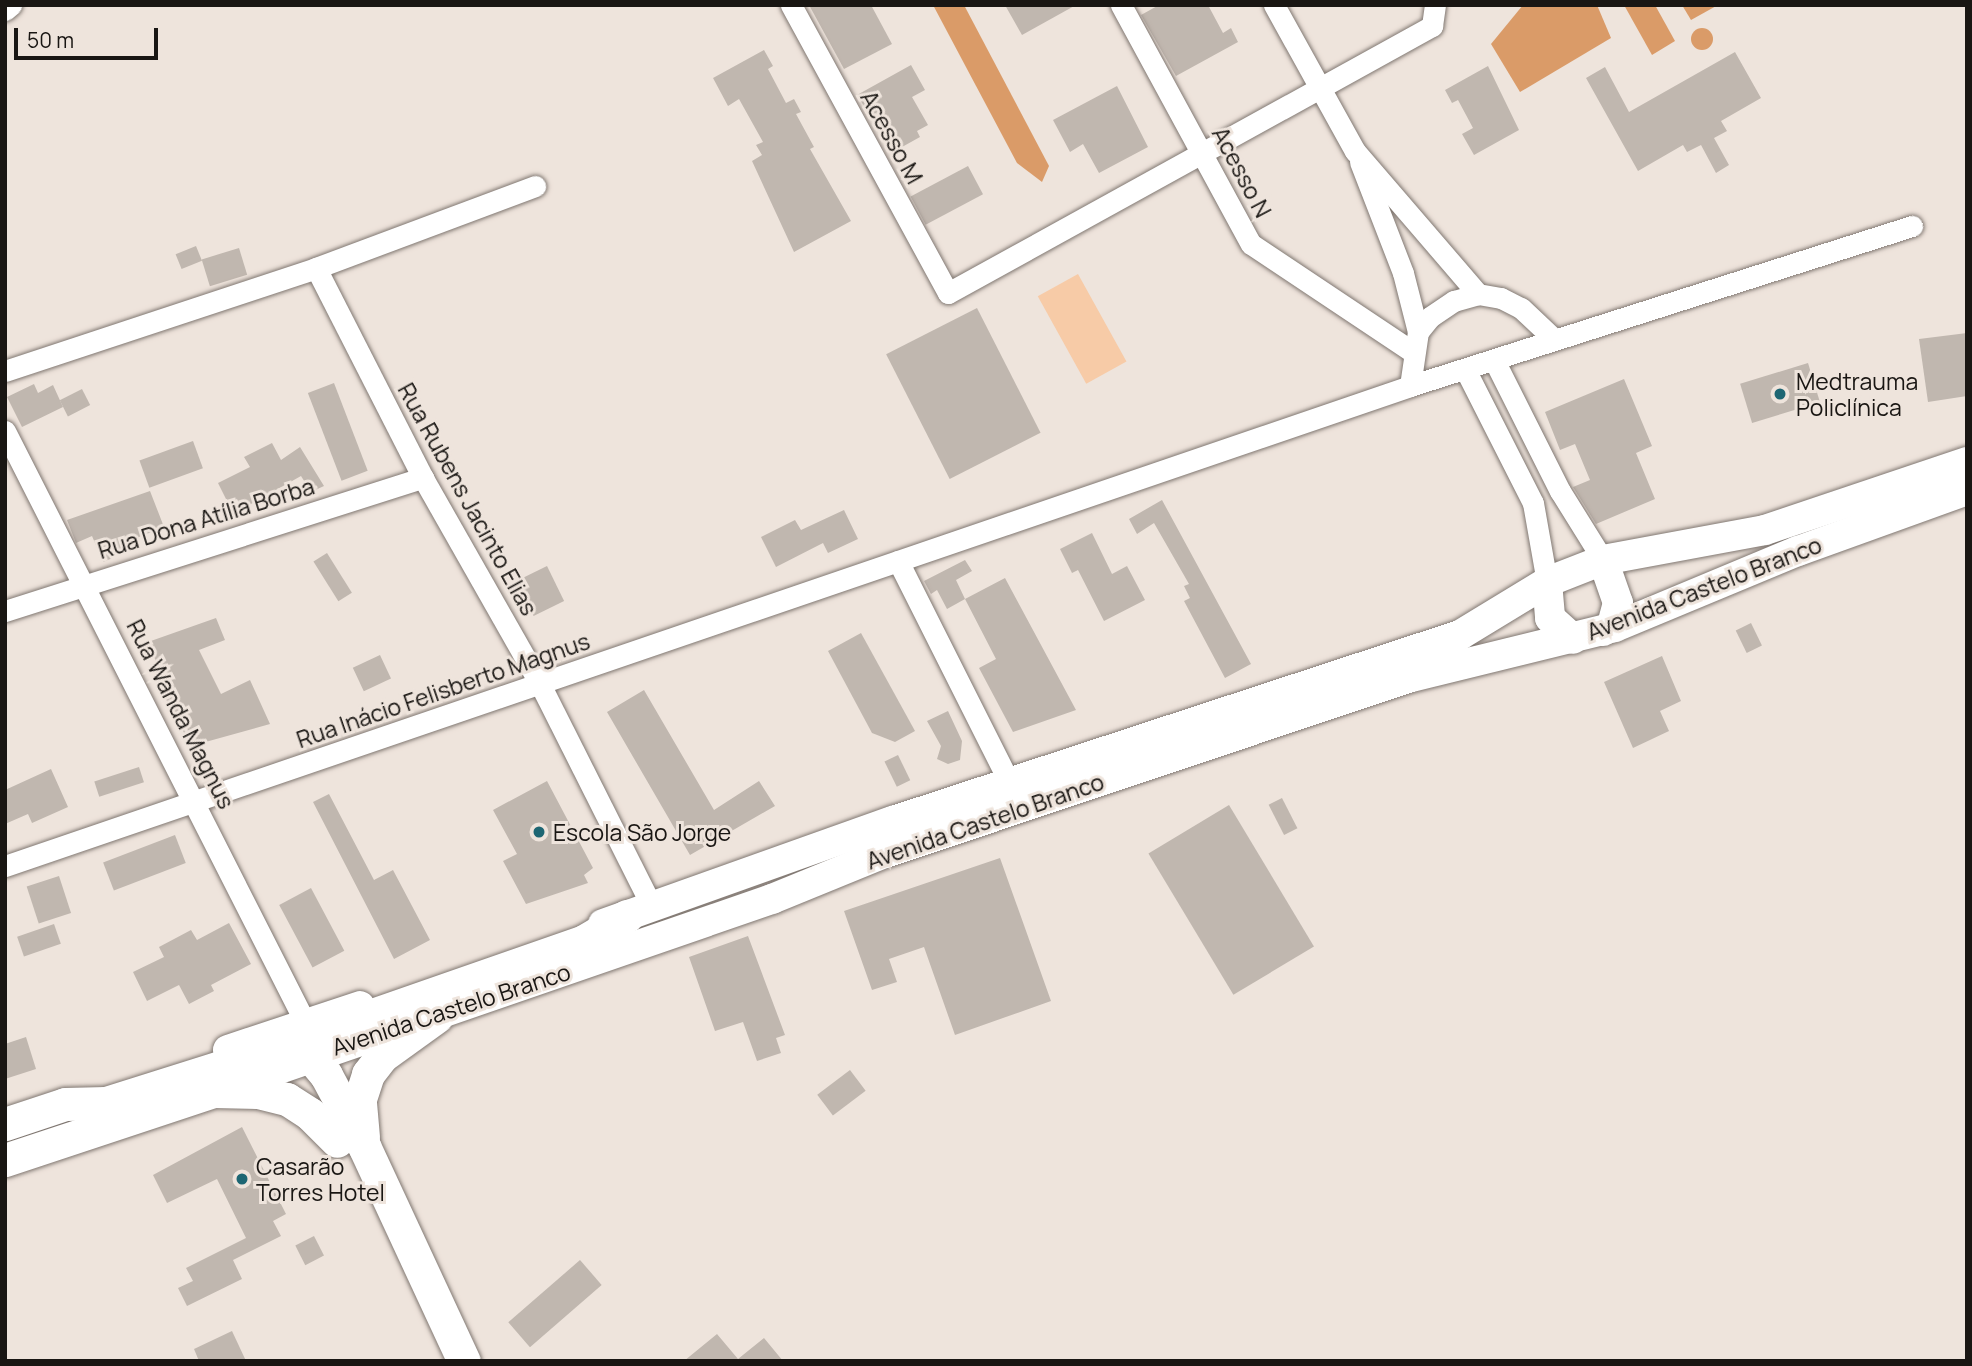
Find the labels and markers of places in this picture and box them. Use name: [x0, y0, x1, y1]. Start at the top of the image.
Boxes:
place label: Medtrauma Policlínica: [1796, 367, 1918, 421]
marker: Medtrauma Policlínica: [1770, 384, 1790, 404]
place label: Escola São Jorge: [553, 818, 731, 846]
marker: Escola São Jorge: [531, 824, 547, 840]
place label: Casarão Torres Hotel: [256, 1152, 385, 1206]
marker: Casarão Torres Hotel: [234, 1171, 250, 1187]

